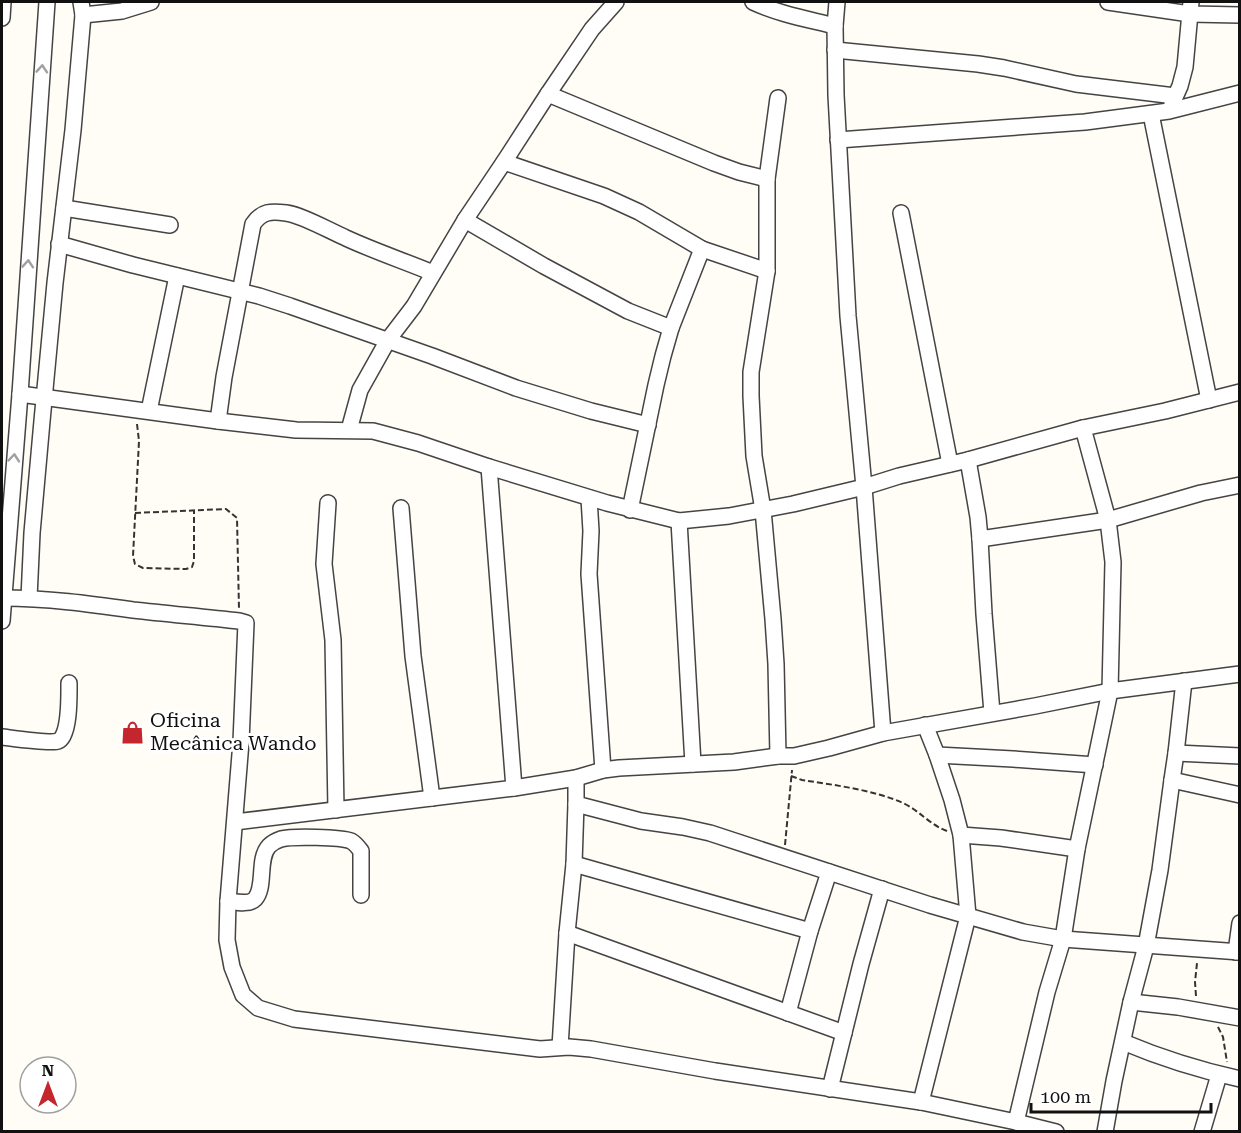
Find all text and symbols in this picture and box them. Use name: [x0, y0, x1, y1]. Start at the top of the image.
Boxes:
one-way arrow: [35, 65, 48, 74]
one-way arrow: [22, 259, 35, 268]
one-way arrow: [8, 454, 21, 463]
place label: Oficina Mecânica Wando: [150, 708, 317, 755]
shop icon: Oficina Mecânica Wando: [119, 719, 145, 745]
north arrow: [18, 1055, 78, 1115]
text: N: [42, 1061, 54, 1080]
scale bar: [1031, 1076, 1211, 1114]
text: 100 m: [1040, 1086, 1091, 1107]

